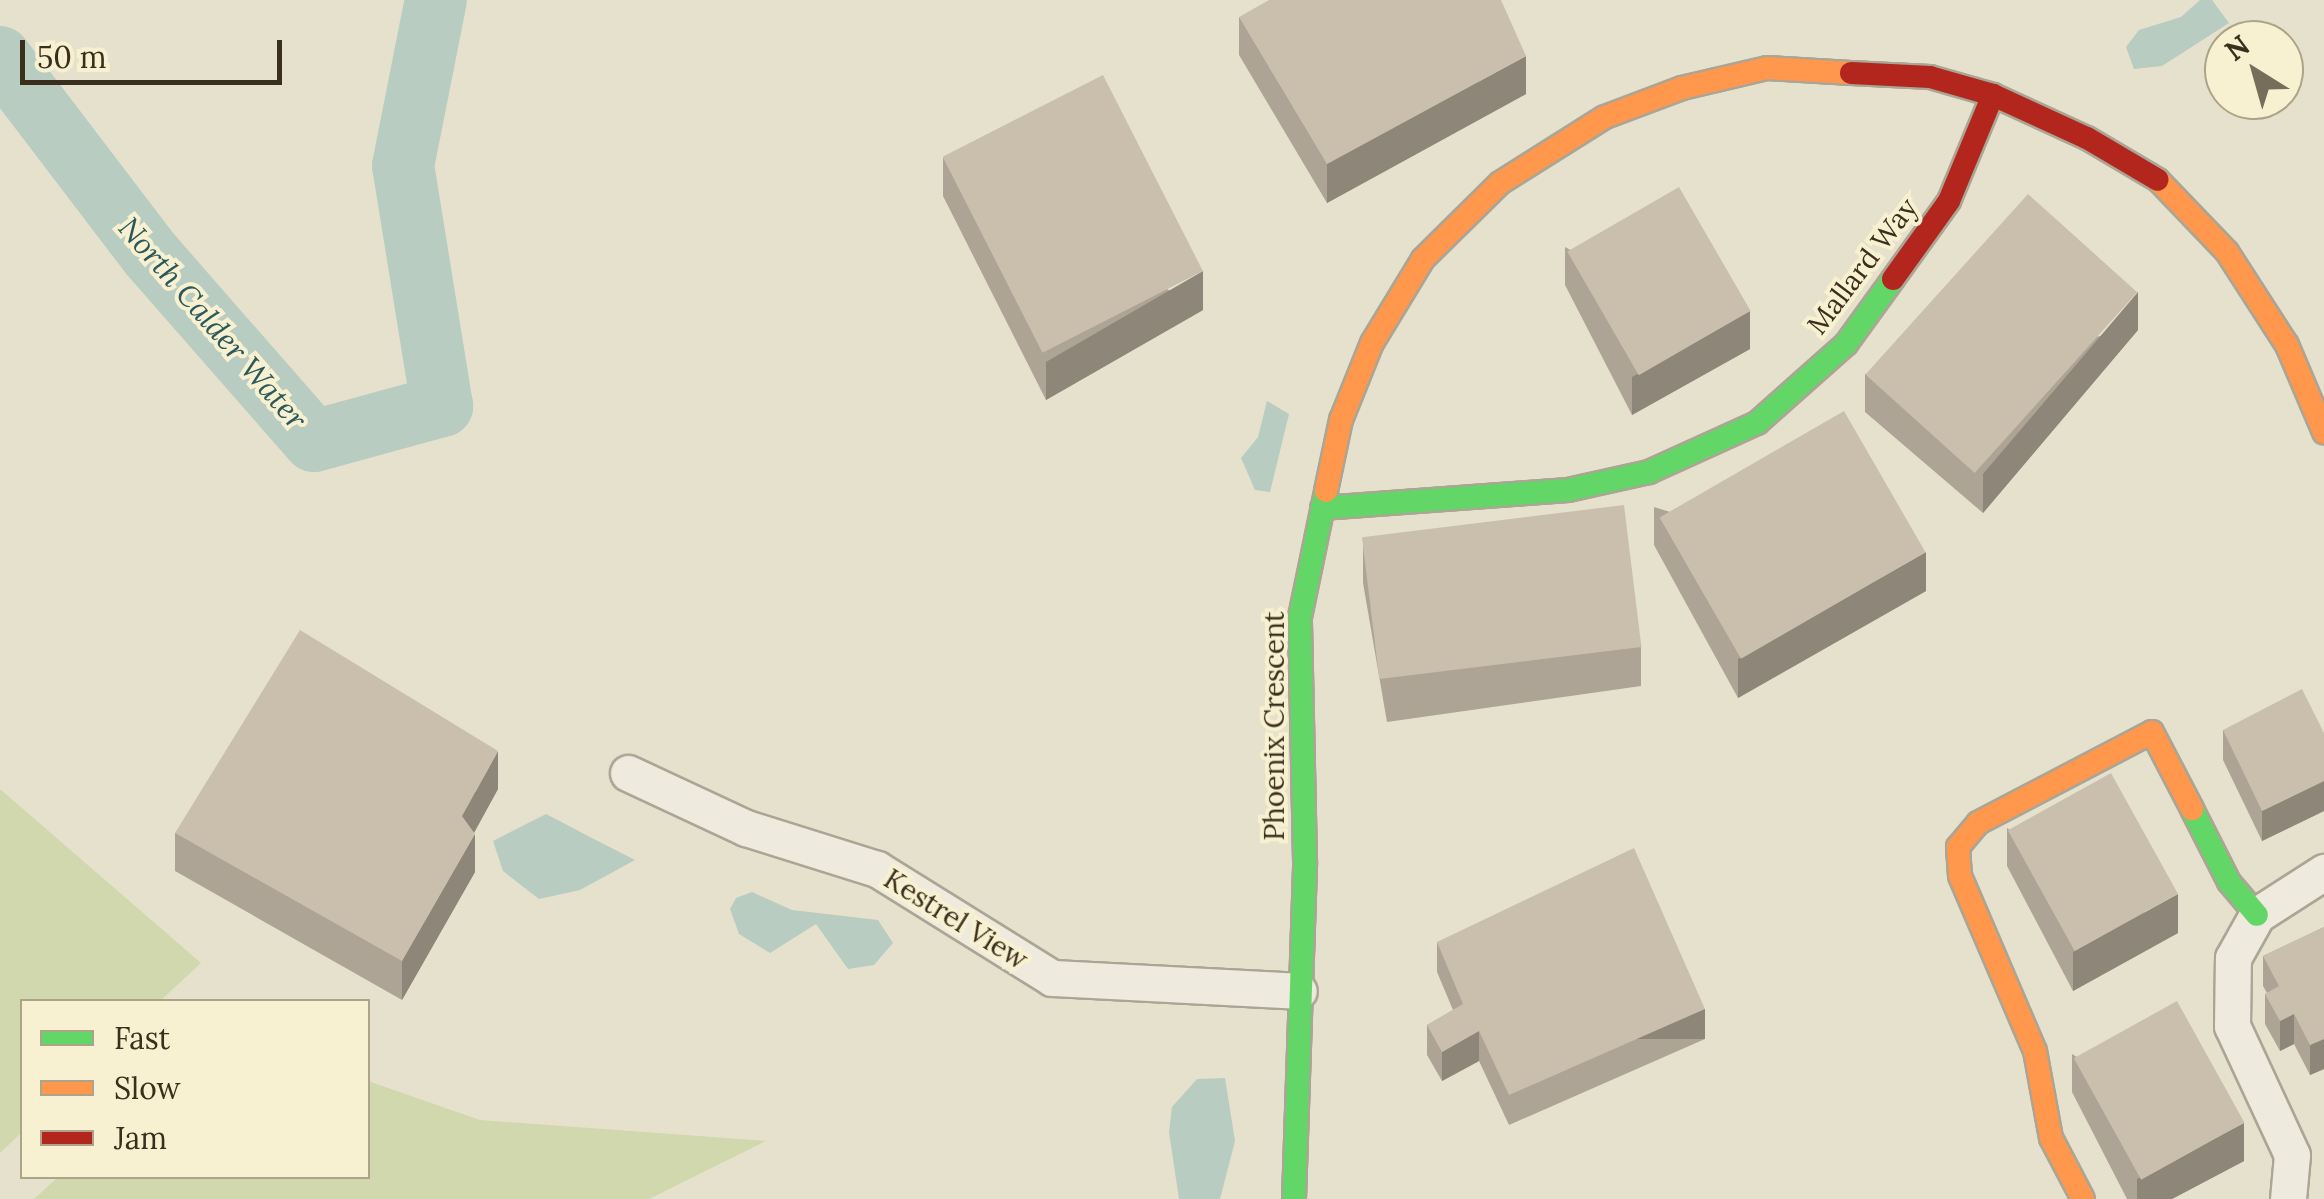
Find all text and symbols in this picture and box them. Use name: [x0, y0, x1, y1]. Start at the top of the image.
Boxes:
scale bar: [25, 20, 288, 82]
north arrow: [2204, 20, 2304, 120]
text: N: [2218, 27, 2257, 69]
text: 50 m: [37, 38, 107, 76]
street label: Mallard Way: [1800, 191, 1924, 341]
water label: North Calder Water: [111, 210, 315, 436]
street label: Phoenix Crescent: [1257, 611, 1291, 841]
street label: Kestrel View: [878, 862, 1034, 976]
legend: [20, 999, 370, 1179]
text: Fast: [114, 1019, 170, 1057]
text: Slow: [114, 1069, 180, 1107]
text: Jam: [114, 1119, 167, 1157]

